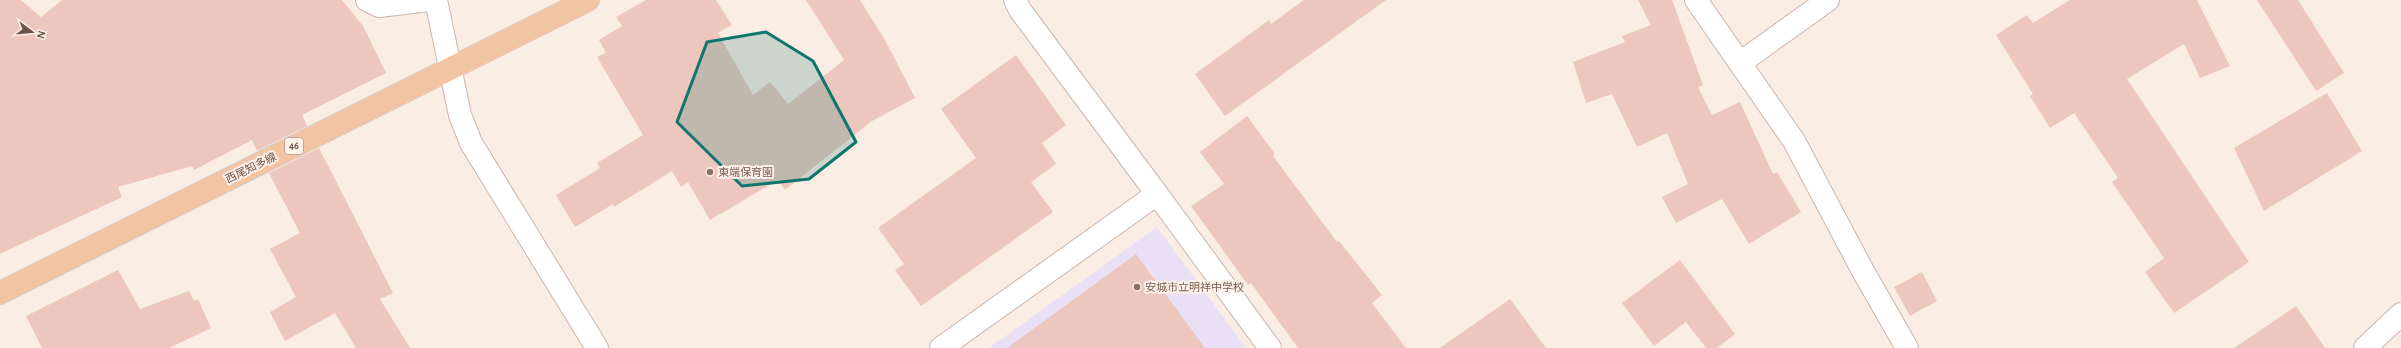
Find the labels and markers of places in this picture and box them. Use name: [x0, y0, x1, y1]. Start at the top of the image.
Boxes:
place label: 東端保育園: [718, 166, 773, 178]
marker: 東端保育園: [705, 167, 715, 177]
place label: 安城市立明祥中学校: [1145, 281, 1244, 293]
marker: 安城市立明祥中学校: [1132, 282, 1142, 292]

